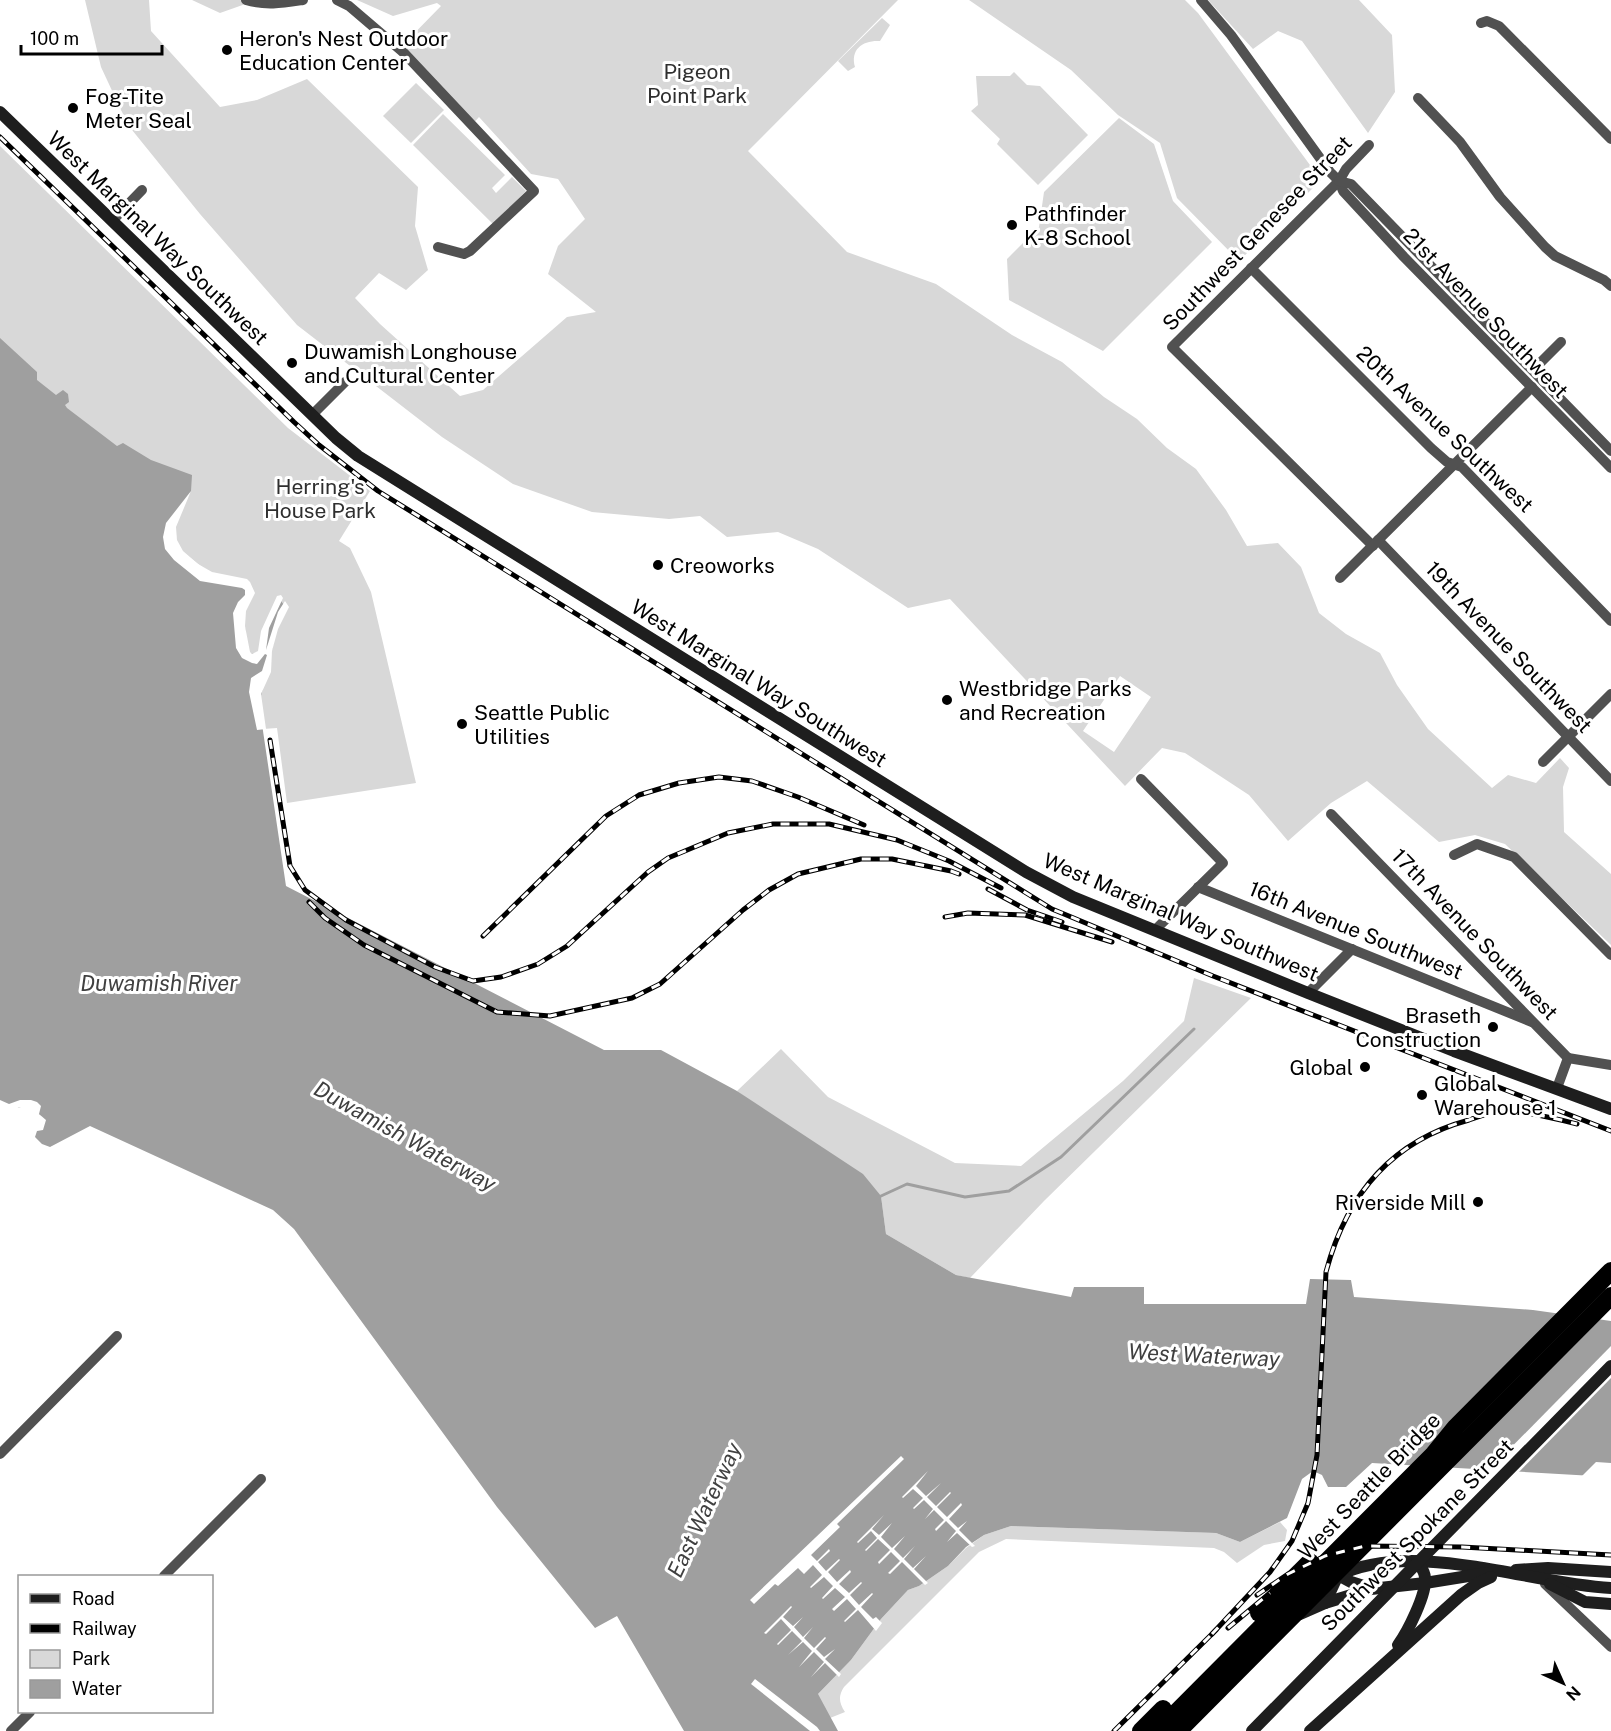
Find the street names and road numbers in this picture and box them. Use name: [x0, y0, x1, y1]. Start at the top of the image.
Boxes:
street label: West Marginal Way Southwest: [43, 126, 273, 350]
street label: Southwest Genesee Street: [1157, 130, 1357, 336]
street label: 21st Avenue Southwest: [1398, 223, 1574, 403]
street label: 20th Avenue Southwest: [1351, 341, 1539, 517]
street label: 19th Avenue Southwest: [1421, 556, 1597, 738]
street label: West Marginal Way Southwest: [627, 594, 891, 772]
street label: 17th Avenue Southwest: [1387, 843, 1563, 1025]
street label: West Marginal Way Southwest: [1039, 847, 1323, 987]
street label: 16th Avenue Southwest: [1245, 876, 1467, 984]
street label: West Seattle Bridge: [1293, 1407, 1445, 1565]
street label: Southwest Spokane Street: [1316, 1434, 1518, 1636]

